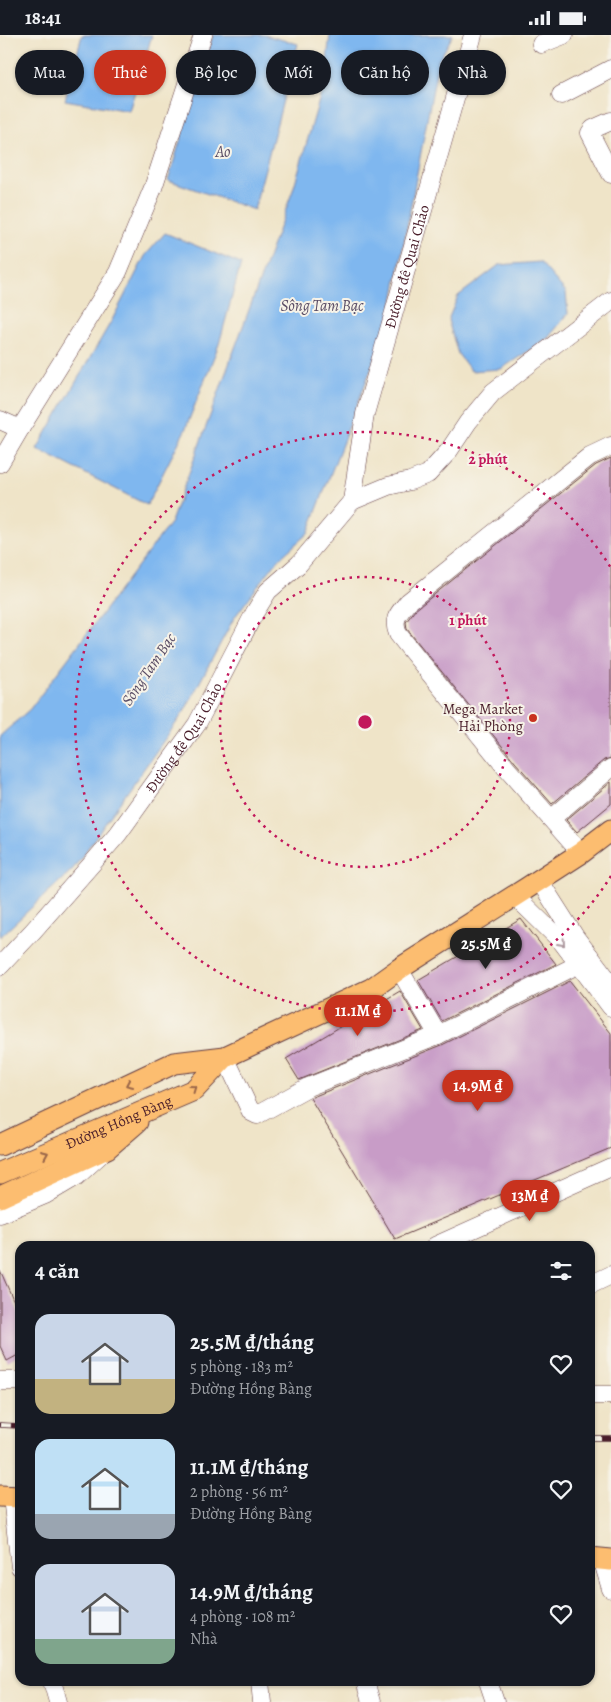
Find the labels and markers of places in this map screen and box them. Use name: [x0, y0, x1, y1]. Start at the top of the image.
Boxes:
place label: Mega Market Hải Phòng: [443, 699, 523, 736]
marker: Mega Market Hải Phòng: [527, 712, 539, 724]
centre of rings: [356, 713, 374, 731]
pin: 25.5M ₫: [440, 927, 532, 970]
pin: 11.1M ₫: [312, 995, 404, 1037]
pin: 14.9M ₫: [432, 1069, 524, 1112]
pin: 13M ₫: [495, 1179, 565, 1222]

